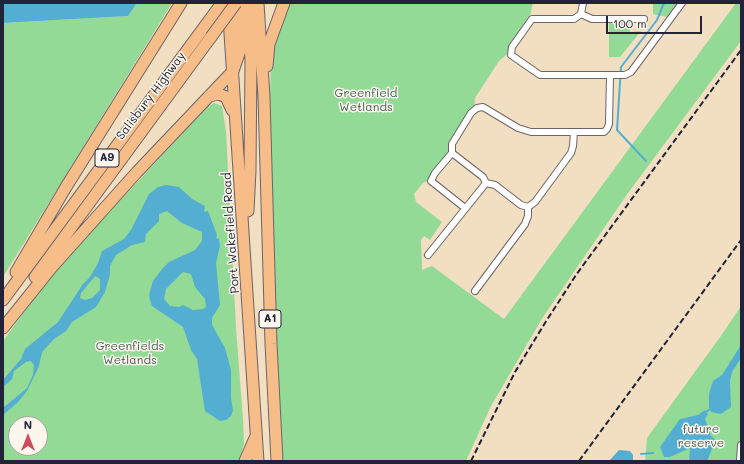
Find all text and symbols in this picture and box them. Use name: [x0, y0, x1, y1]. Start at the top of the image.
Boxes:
scale bar: [608, 8, 704, 34]
text: 100 m: [613, 15, 647, 31]
street label: Salisbury Highway: [113, 49, 189, 143]
park label: Greenfield Wetlands: [335, 86, 397, 114]
road number: A9: [95, 149, 119, 167]
street label: Port Wakefield Road: [220, 172, 242, 294]
road number: A1: [259, 310, 281, 328]
park label: Greenfields Wetlands: [96, 339, 164, 367]
north arrow: [8, 416, 48, 456]
text: N: [24, 417, 32, 432]
park label: future reserve: [678, 422, 724, 450]

